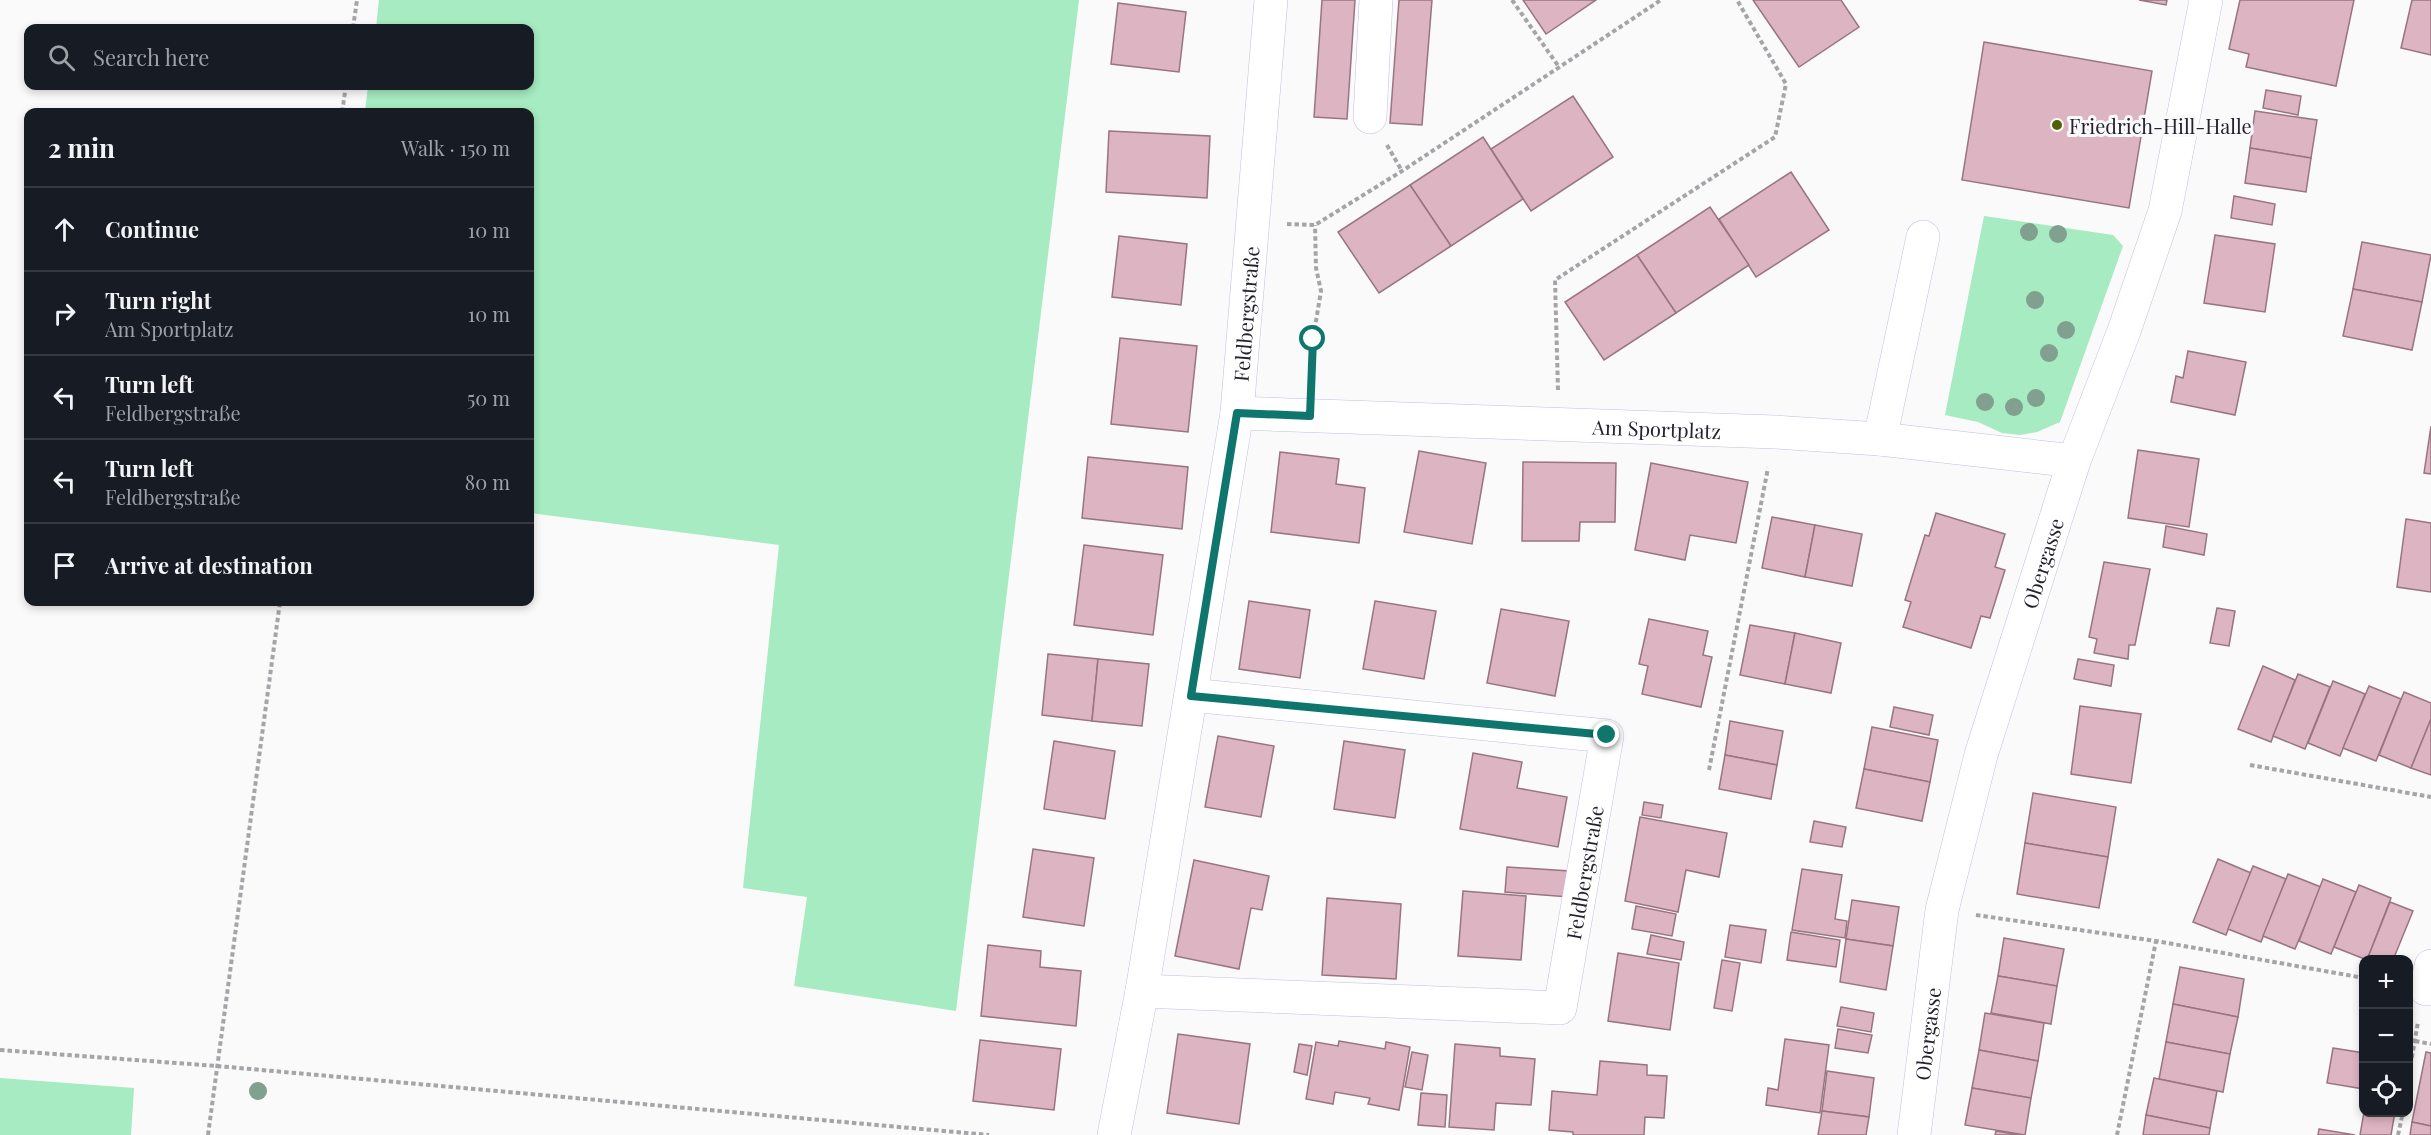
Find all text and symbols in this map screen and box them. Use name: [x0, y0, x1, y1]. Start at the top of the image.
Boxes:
search box: [24, 24, 534, 90]
icon: search: [45, 41, 78, 74]
text: Search here: [93, 42, 209, 72]
place label: Friedrich-Hill-Halle: [2069, 112, 2252, 139]
marker: Friedrich-Hill-Halle: [2050, 118, 2064, 132]
text: 2 min: [48, 130, 115, 165]
text: Walk · 150 m: [401, 134, 510, 161]
icon: ahead: [48, 213, 81, 246]
text: Continue: [105, 214, 199, 244]
text: 10 m: [468, 216, 510, 243]
street label: Feldbergstraße: [1226, 245, 1264, 383]
text: Turn right: [105, 285, 211, 315]
icon: right: [48, 297, 81, 330]
text: 10 m: [468, 300, 510, 327]
text: Am Sportplatz: [105, 315, 234, 342]
route start: [1299, 325, 1325, 351]
text: Turn left: [105, 369, 194, 399]
icon: left: [48, 381, 81, 414]
text: 50 m: [467, 384, 510, 411]
text: Feldbergstraße: [105, 399, 241, 426]
street label: Am Sportplatz: [1591, 412, 1722, 444]
text: Turn left: [105, 453, 194, 483]
icon: left: [48, 465, 81, 498]
text: 80 m: [465, 468, 510, 495]
text: Feldbergstraße: [105, 483, 241, 510]
street label: Obergasse: [2015, 514, 2069, 612]
icon: arrive: [48, 549, 81, 582]
text: Arrive at destination: [105, 550, 313, 580]
route end: [1593, 721, 1619, 747]
street label: Feldbergstraße: [1559, 803, 1608, 942]
map controls: [2359, 955, 2413, 1117]
button: +: [2359, 955, 2413, 1009]
street label: Obergasse: [1907, 986, 1946, 1082]
button: −: [2359, 1009, 2413, 1063]
button: locate: [2359, 1063, 2413, 1117]

